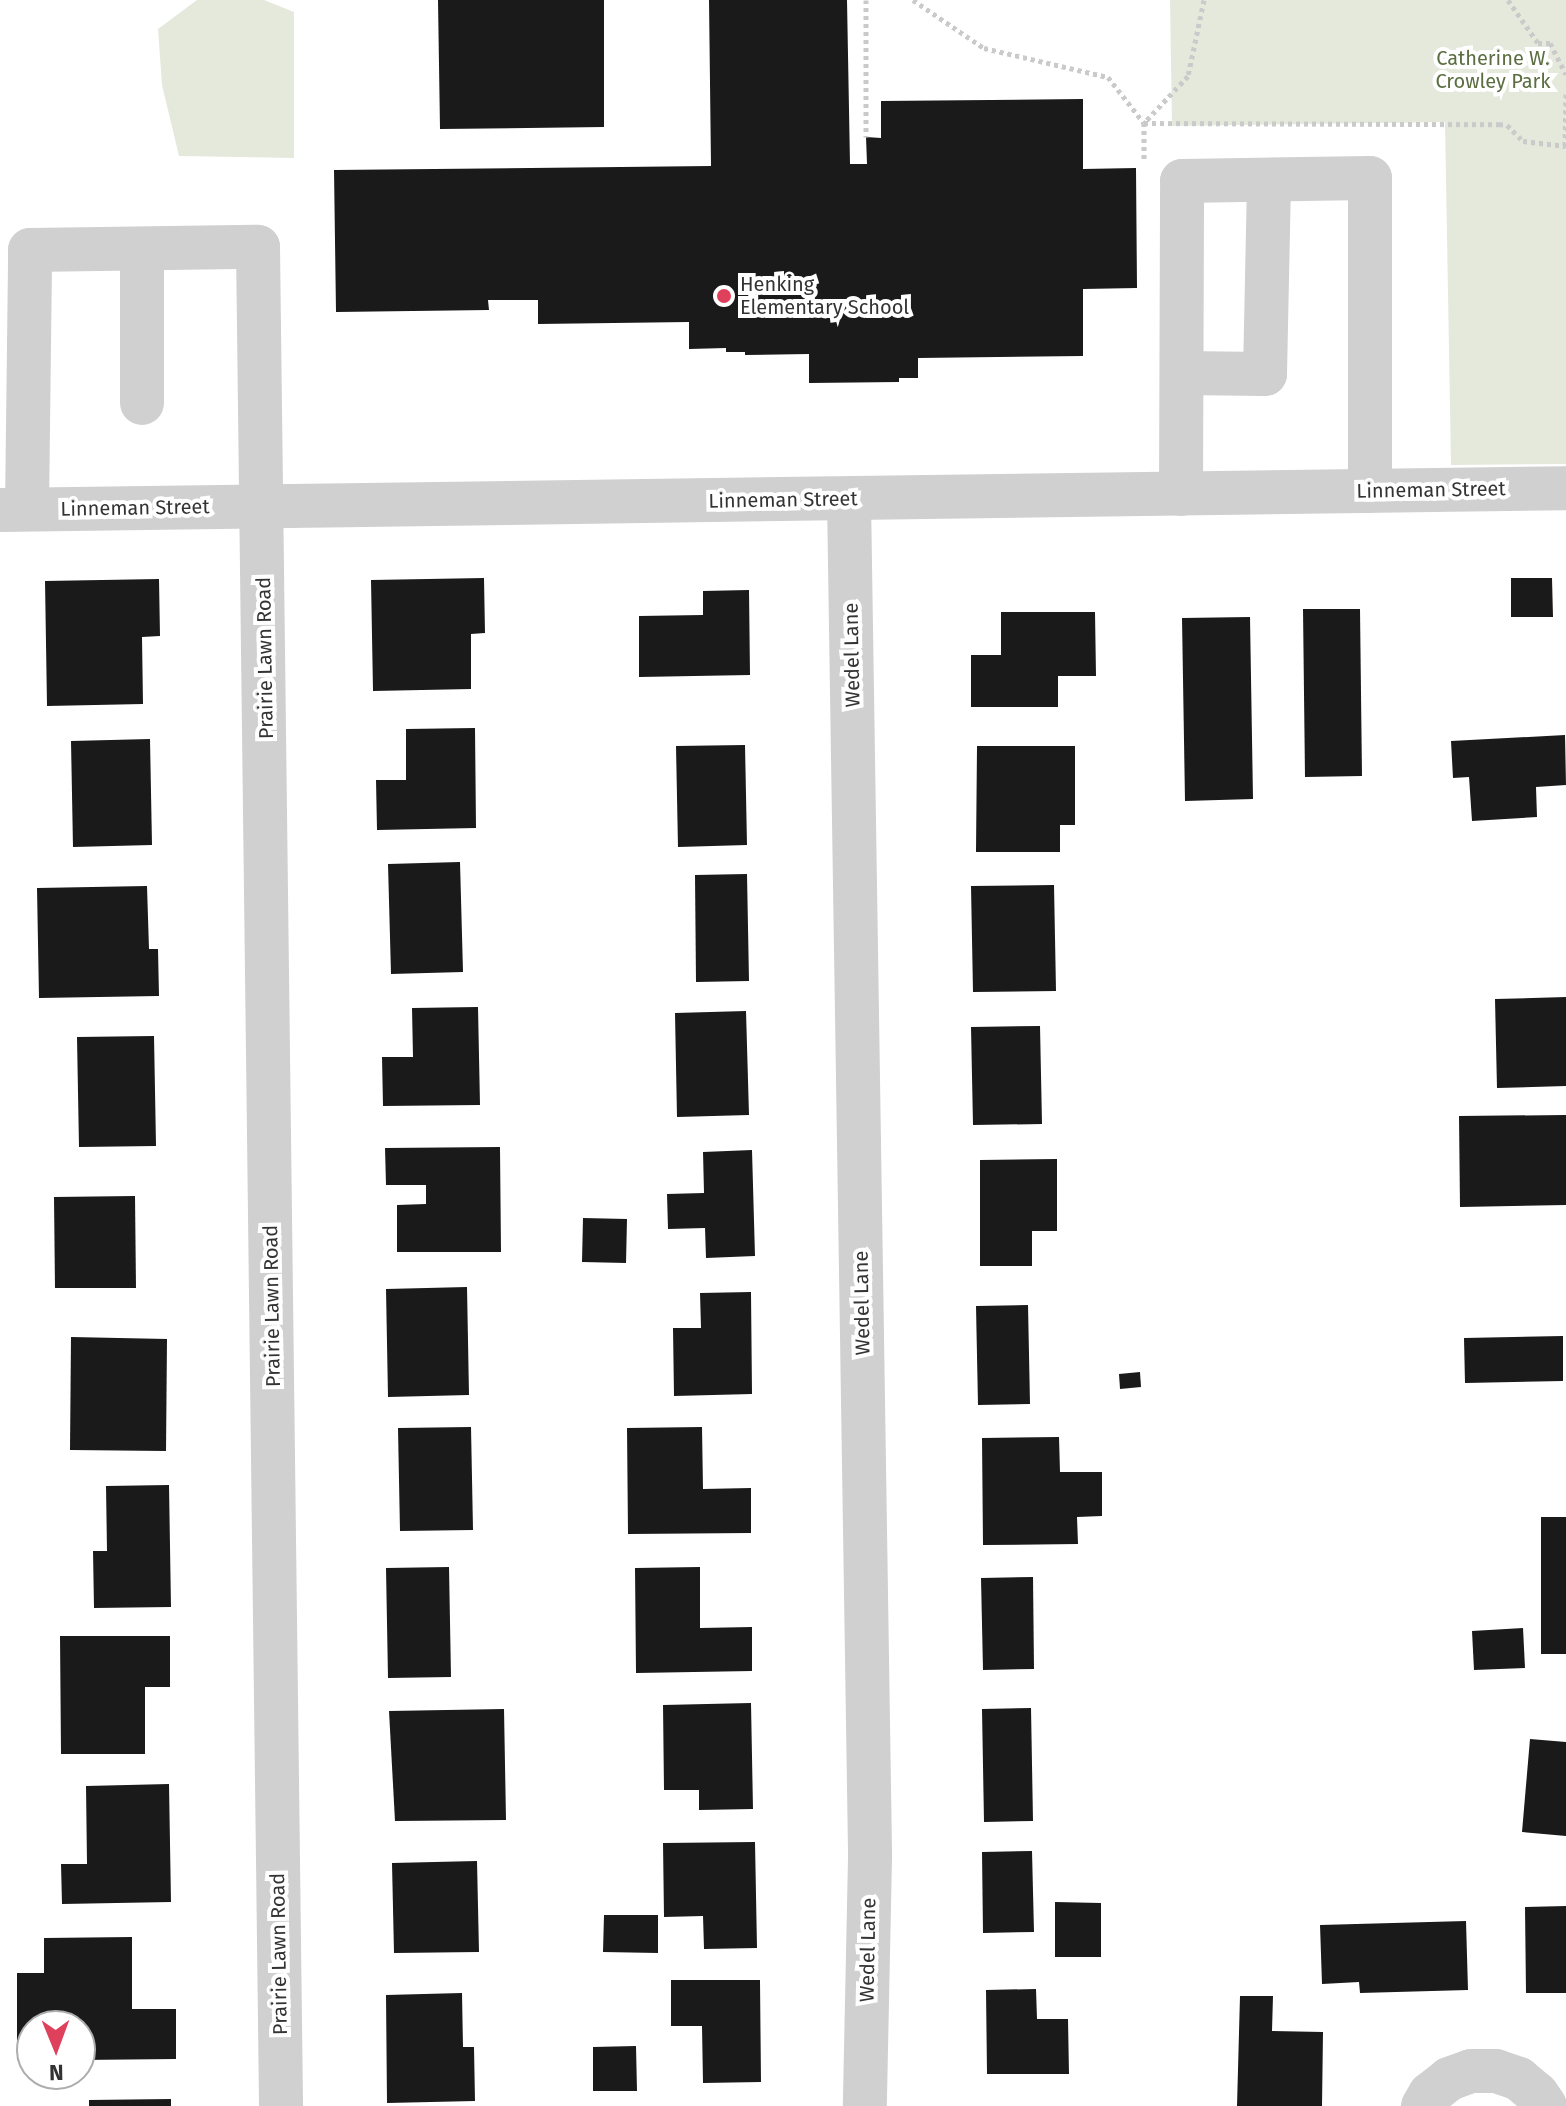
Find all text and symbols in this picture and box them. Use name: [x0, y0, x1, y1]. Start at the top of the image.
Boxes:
park label: Catherine W. Crowley Park: [1435, 47, 1551, 94]
place label: Henking Elementary School: [740, 272, 909, 319]
marker: Henking Elementary School: [715, 287, 733, 305]
street label: Linneman Street: [1356, 477, 1506, 503]
street label: Linneman Street: [708, 487, 858, 513]
street label: Linneman Street: [60, 495, 210, 521]
street label: Prairie Lawn Road: [252, 577, 278, 739]
street label: Wedel Lane: [839, 603, 865, 707]
street label: Prairie Lawn Road: [259, 1225, 285, 1387]
street label: Wedel Lane: [849, 1251, 875, 1355]
street label: Prairie Lawn Road: [266, 1873, 292, 2035]
street label: Wedel Lane: [855, 1898, 881, 2002]
north arrow: [16, 2010, 96, 2090]
text: N: [49, 2059, 64, 2086]

